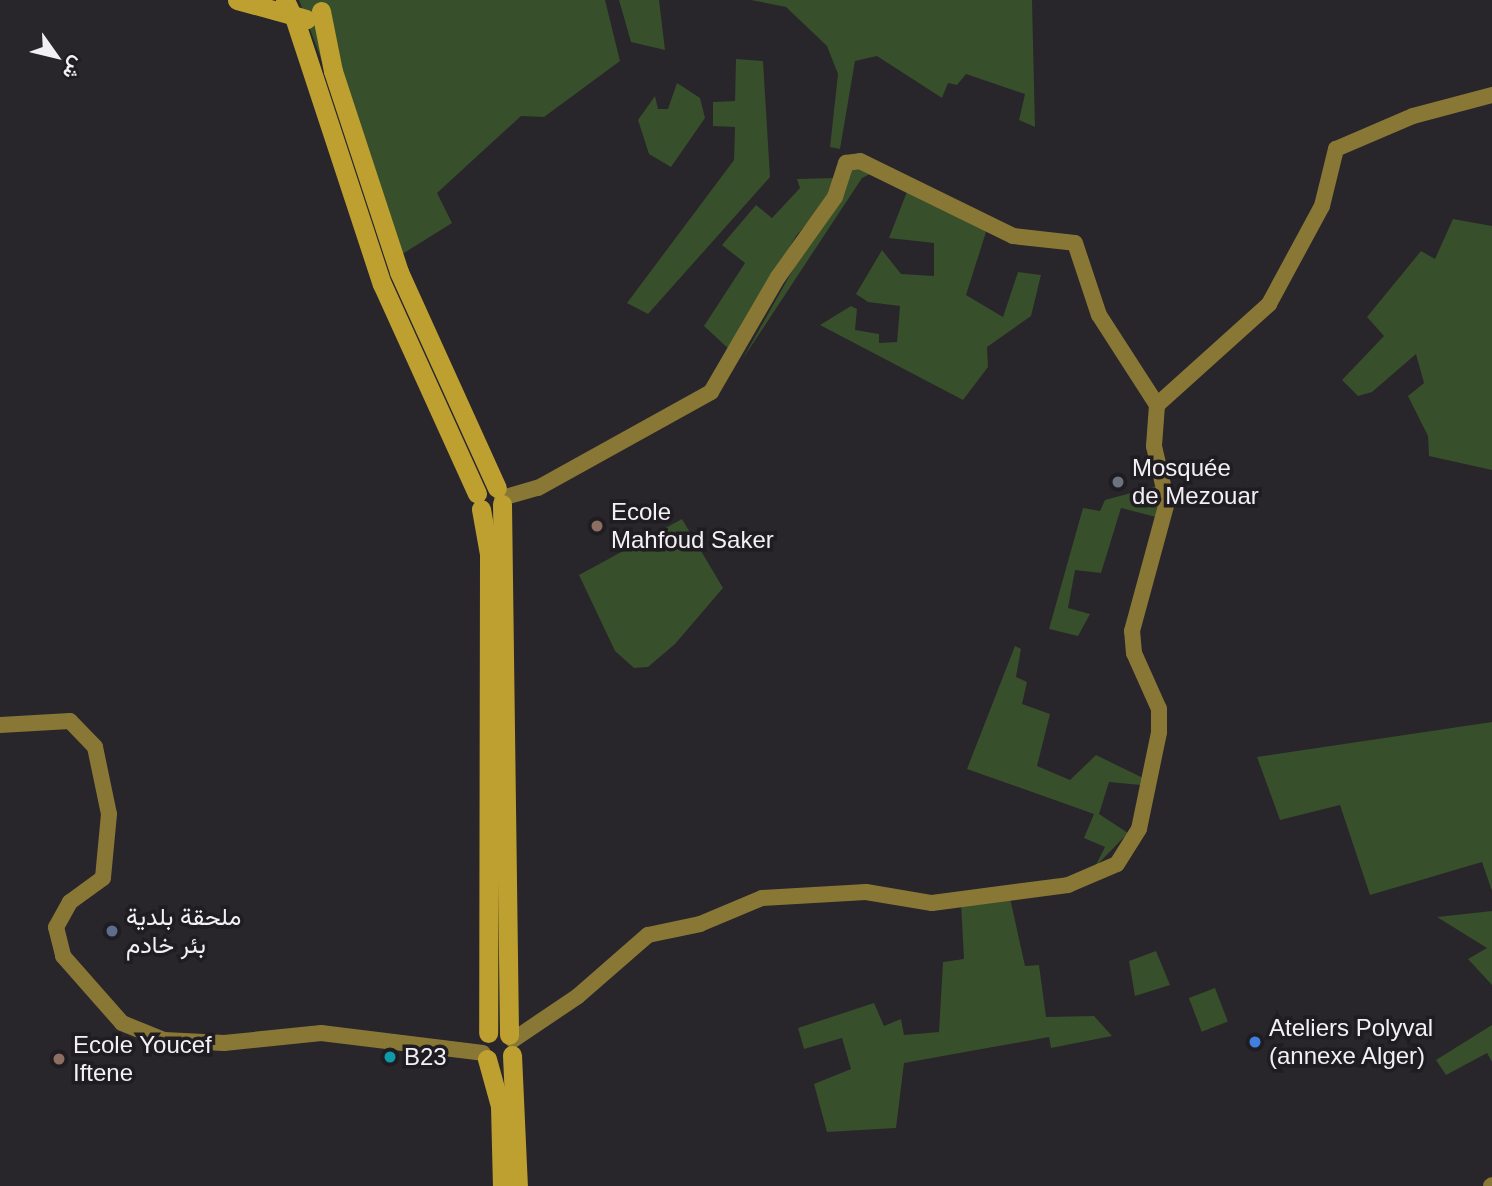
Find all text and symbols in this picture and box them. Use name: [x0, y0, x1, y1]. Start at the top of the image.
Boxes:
north arrow: [21, 21, 91, 91]
text: ش: [59, 53, 89, 83]
place label: Mosquée de Mezouar: [1132, 454, 1259, 510]
marker: Mosquée de Mezouar: [1110, 474, 1126, 490]
place label: Ecole Mahfoud Saker: [611, 498, 774, 554]
marker: Ecole Mahfoud Saker: [589, 518, 605, 534]
place label: ملحقة بلدية بئر خادم: [126, 903, 241, 959]
marker: ملحقة بلدية بئر خادم: [104, 923, 120, 939]
place label: Ateliers Polyval (annexe Alger): [1269, 1014, 1433, 1070]
place label: Ecole Youcef Iftene: [73, 1031, 212, 1087]
marker: Ateliers Polyval (annexe Alger): [1247, 1034, 1263, 1050]
place label: B23: [404, 1043, 447, 1071]
marker: B23: [382, 1049, 398, 1065]
marker: Ecole Youcef Iftene: [51, 1051, 67, 1067]

